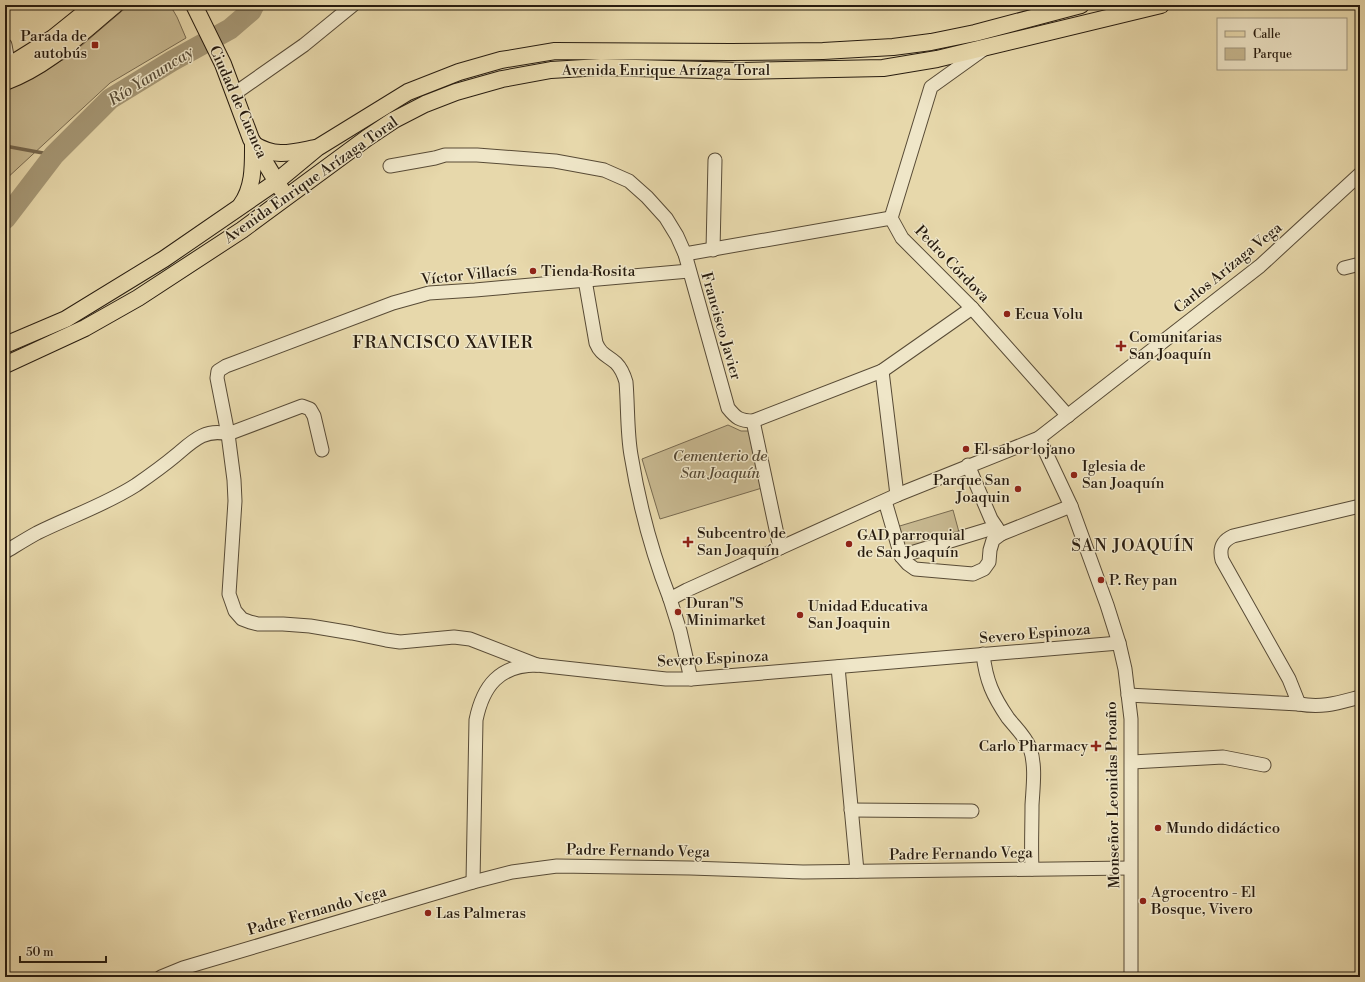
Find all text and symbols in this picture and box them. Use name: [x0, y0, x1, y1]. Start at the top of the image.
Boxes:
legend: [1217, 18, 1347, 70]
place label: Parada de autobús: [21, 27, 87, 63]
text: Calle: [1253, 27, 1280, 42]
marker: Parada de autobús: [90, 40, 100, 50]
water label: Río Yanuncay: [104, 42, 198, 111]
street label: Ciudad de Cuenca: [205, 43, 272, 162]
text: Parque: [1253, 47, 1292, 62]
street label: Avenida Enrique Arízaga Toral: [561, 61, 771, 80]
street label: Avenida Enrique Arízaga Toral: [219, 112, 402, 248]
street label: Carlos Arízaga Vega: [1170, 218, 1286, 318]
street label: Pedro Córdova: [910, 221, 994, 307]
street label: Víctor Villacís: [419, 261, 518, 290]
place label: Tienda Rosita: [541, 262, 636, 281]
marker: Tienda Rosita: [528, 266, 538, 276]
street label: Francisco Javier: [697, 270, 746, 383]
place label: Ecua Volu: [1015, 305, 1083, 324]
marker: Ecua Volu: [1002, 309, 1012, 319]
place label: Comunitarias San Joaquín: [1129, 328, 1222, 364]
district label: FRANCISCO XAVIER: [352, 332, 534, 354]
marker: Comunitarias San Joaquín: [1116, 341, 1126, 351]
place label: El sabor lojano: [974, 440, 1075, 459]
marker: El sabor lojano: [961, 444, 971, 454]
park label: Cementerio de San Joaquín: [673, 447, 767, 483]
place label: Iglesia de San Joaquín: [1082, 457, 1164, 493]
marker: Iglesia de San Joaquín: [1069, 470, 1079, 480]
place label: Parque San Joaquin: [933, 471, 1010, 507]
marker: Parque San Joaquin: [1013, 484, 1023, 494]
place label: Subcentro de San Joaquín: [697, 524, 786, 560]
place label: GAD parroquial de San Joaquín: [857, 526, 966, 562]
district label: SAN JOAQUÍN: [1071, 534, 1195, 557]
marker: Subcentro de San Joaquín: [682, 536, 694, 548]
marker: GAD parroquial de San Joaquín: [844, 539, 854, 549]
place label: P. Rey pan: [1109, 571, 1178, 590]
marker: P. Rey pan: [1096, 575, 1106, 585]
place label: Duran"S Minimarket: [686, 594, 766, 630]
place label: Unidad Educativa San Joaquin: [808, 597, 929, 633]
marker: Duran"S Minimarket: [673, 607, 683, 617]
marker: Unidad Educativa San Joaquin: [795, 610, 805, 620]
street label: Severo Espinoza: [979, 620, 1092, 648]
street label: Severo Espinoza: [657, 647, 770, 671]
street label: Monseñor Leonidas Proaño: [1102, 701, 1124, 889]
place label: Carlo Pharmacy: [979, 737, 1089, 756]
marker: Carlo Pharmacy: [1091, 741, 1101, 751]
place label: Mundo didáctico: [1166, 819, 1280, 838]
marker: Mundo didáctico: [1153, 823, 1163, 833]
street label: Padre Fernando Vega: [566, 840, 710, 862]
street label: Padre Fernando Vega: [889, 843, 1033, 865]
street label: Padre Fernando Vega: [245, 882, 389, 940]
place label: Agrocentro - El Bosque, Vivero: [1150, 883, 1256, 919]
marker: Agrocentro - El Bosque, Vivero: [1138, 896, 1148, 906]
place label: Las Palmeras: [436, 904, 526, 923]
marker: Las Palmeras: [423, 908, 433, 918]
scale bar: [20, 938, 106, 964]
text: 50 m: [26, 945, 54, 960]

